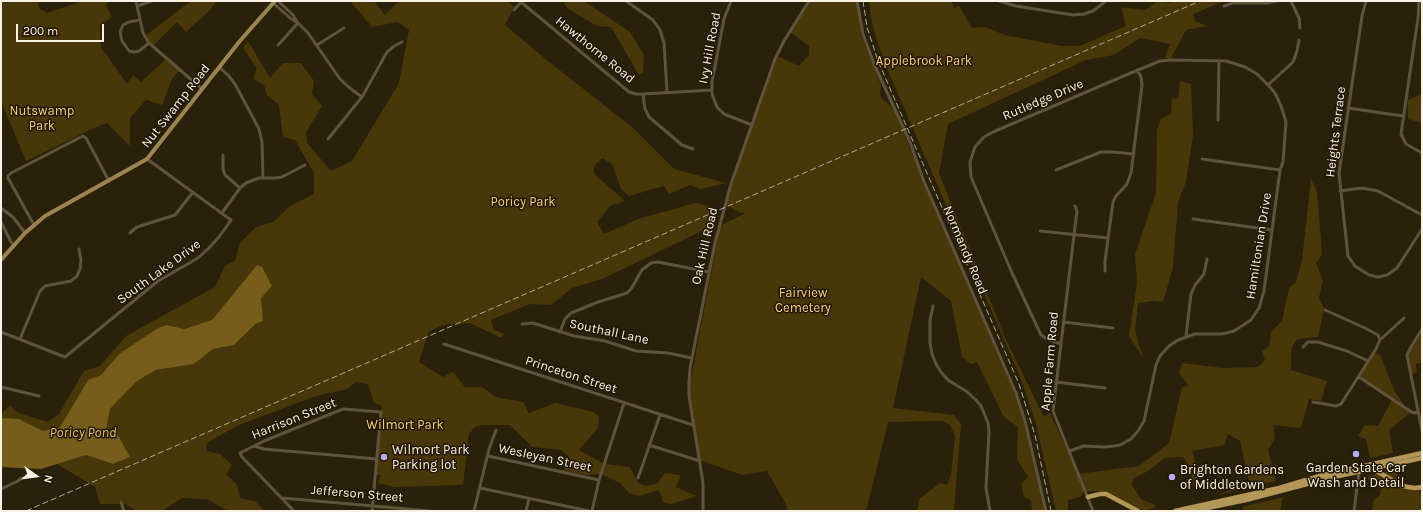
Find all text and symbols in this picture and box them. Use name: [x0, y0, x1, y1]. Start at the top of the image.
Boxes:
street label: Ivy Hill Road: [695, 11, 725, 85]
street label: Hawthorne Road: [552, 13, 638, 87]
scale bar: [18, 16, 106, 42]
text: 200 m: [23, 24, 58, 38]
park label: Applebrook Park: [876, 53, 972, 69]
street label: Nut Swamp Road: [138, 61, 214, 151]
street label: Rutledge Drive: [1000, 76, 1086, 124]
street label: Heights Terrace: [1323, 86, 1349, 178]
park label: Nutswamp Park: [10, 103, 74, 134]
street label: Hamiltonian Drive: [1243, 192, 1275, 300]
park label: Poricy Park: [490, 194, 556, 210]
street label: Normandy Road: [939, 203, 991, 297]
street label: Oak Hill Road: [689, 206, 721, 286]
street label: South Lake Drive: [114, 236, 204, 308]
park label: Fairview Cemetery: [775, 285, 831, 316]
street label: Apple Farm Road: [1038, 311, 1062, 411]
street label: Southall Lane: [568, 316, 650, 348]
street label: Princeton Street: [523, 353, 619, 397]
street label: Harrison Street: [250, 395, 338, 443]
park label: Wilmort Park: [366, 417, 444, 433]
water label: Poricy Pond: [50, 425, 116, 441]
street label: Wesleyan Street: [497, 441, 593, 475]
place label: Wilmort Park Parking lot: [392, 442, 469, 473]
marker: Garden State Car Wash and Detail: [1351, 449, 1361, 459]
marker: Wilmort Park Parking lot: [379, 452, 389, 462]
north arrow: [16, 456, 56, 496]
place label: Garden State Car Wash and Detail: [1306, 460, 1406, 491]
place label: Brighton Gardens of Middletown: [1180, 462, 1284, 493]
marker: Brighton Gardens of Middletown: [1167, 472, 1177, 482]
text: N: [41, 474, 55, 484]
street label: Jefferson Street: [310, 482, 404, 506]

